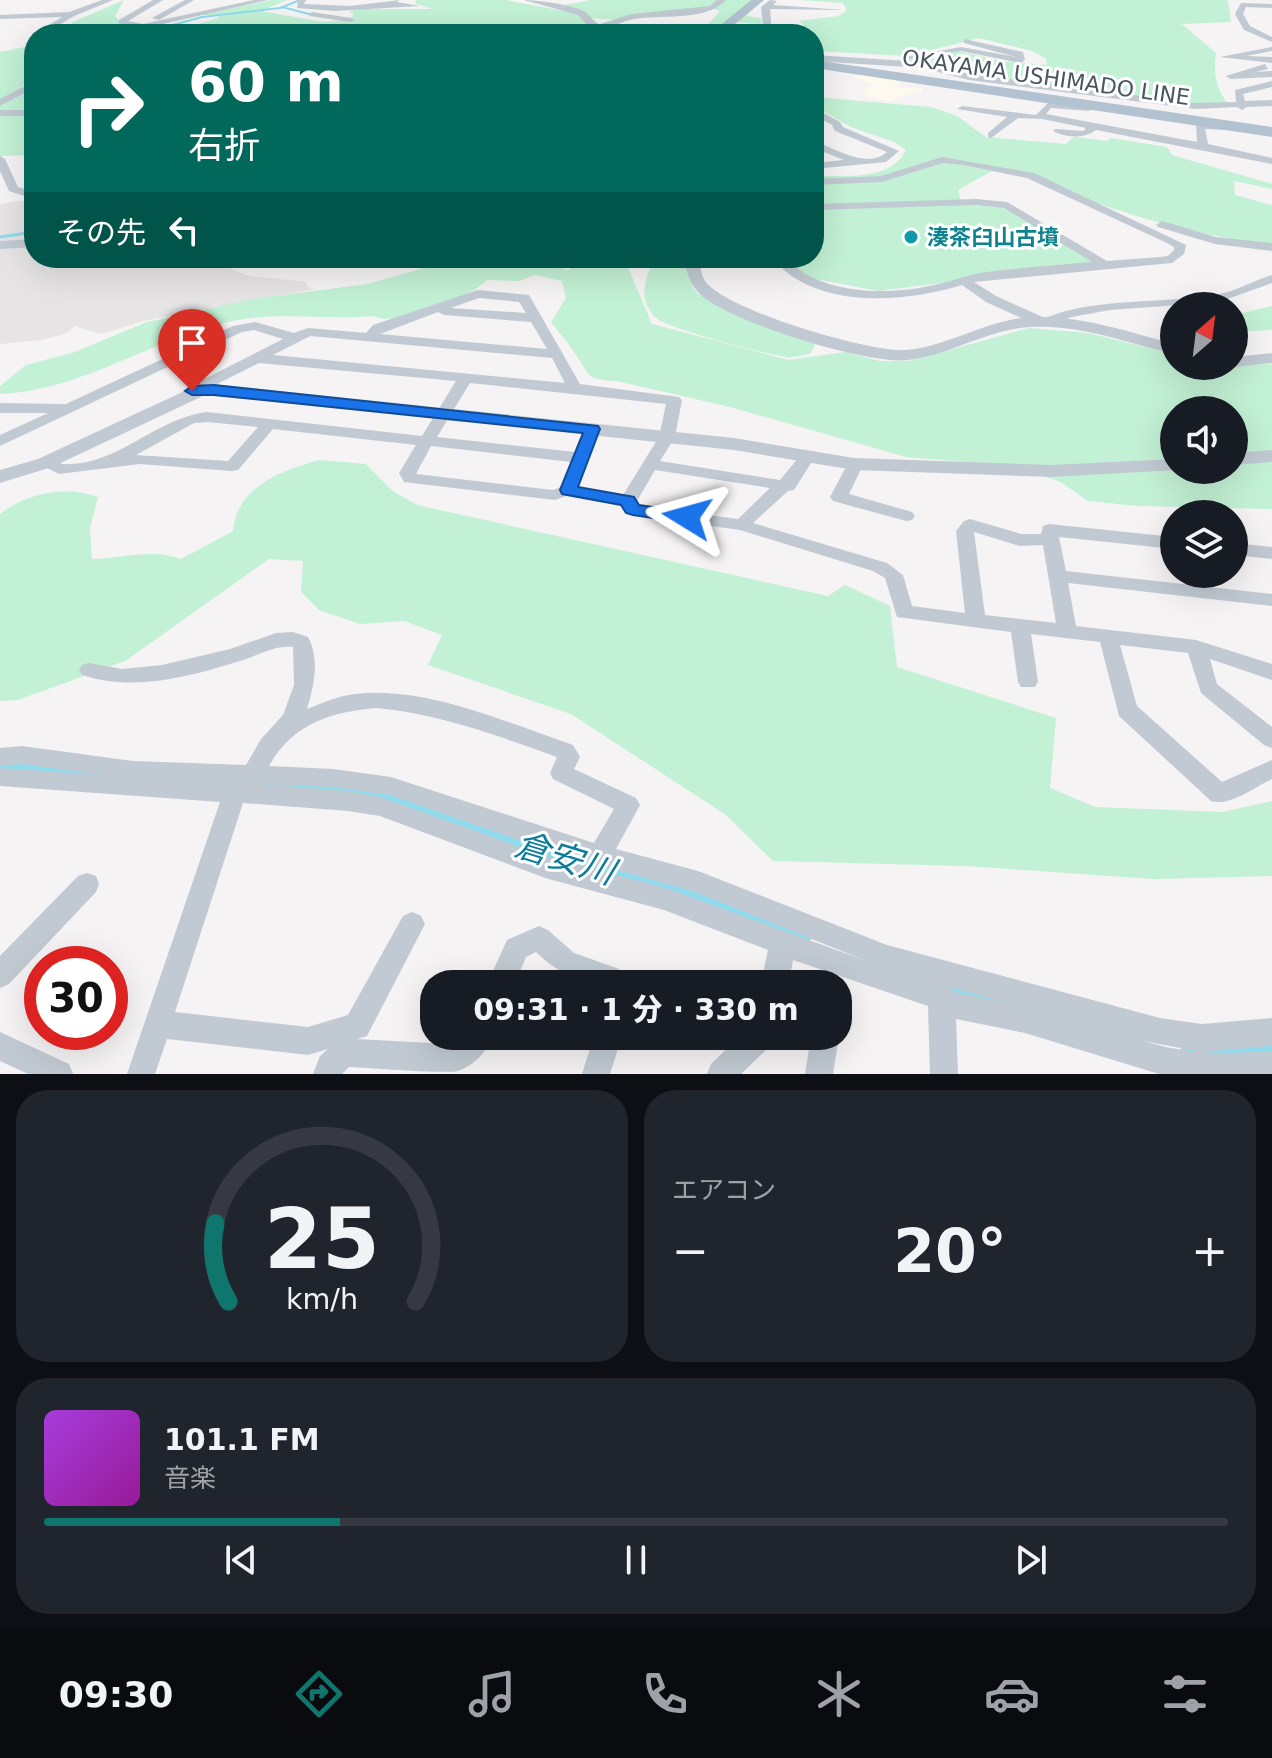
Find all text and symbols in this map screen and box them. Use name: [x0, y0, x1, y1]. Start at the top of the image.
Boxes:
street label: OKAYAMA USHIMADO LINE: [901, 45, 1191, 110]
text: 60 m: [188, 49, 344, 114]
icon: right: [56, 56, 160, 160]
text: 右折: [188, 125, 260, 166]
icon: left: [162, 208, 206, 252]
text: その先: [56, 215, 146, 250]
place label: 湊茶臼山古墳: [927, 225, 1059, 250]
marker: 湊茶臼山古墳: [902, 228, 920, 246]
north arrow: [1160, 292, 1248, 380]
map controls: [1160, 292, 1248, 588]
pin: [158, 309, 226, 391]
icon: arrive: [170, 321, 214, 365]
button: sound: [1160, 396, 1248, 484]
position arrow: [645, 475, 729, 559]
button: layers: [1160, 500, 1248, 588]
water label: 倉安川: [510, 824, 622, 893]
speed limit sign: 30: [24, 946, 128, 1050]
text: 09:31 · 1 分 · 330 m: [473, 992, 799, 1027]
text: エアコン: [672, 1175, 776, 1205]
text: 25: [264, 1191, 380, 1288]
text: 20°: [893, 1216, 1007, 1286]
text: −: [672, 1225, 709, 1276]
text: +: [1191, 1225, 1228, 1276]
text: km/h: [286, 1282, 358, 1316]
text: 101.1 FM: [164, 1422, 320, 1457]
text: 音楽: [164, 1463, 216, 1493]
icon: previous: [219, 1538, 263, 1582]
icon: pause: [614, 1538, 658, 1582]
icon: next: [1009, 1538, 1053, 1582]
icon: directions: [291, 1666, 347, 1722]
icon: music: [464, 1666, 520, 1722]
icon: phone: [637, 1666, 693, 1722]
icon: climate: [811, 1666, 867, 1722]
icon: car: [984, 1666, 1040, 1722]
icon: filters: [1157, 1666, 1213, 1722]
text: 09:30: [59, 1674, 173, 1715]

